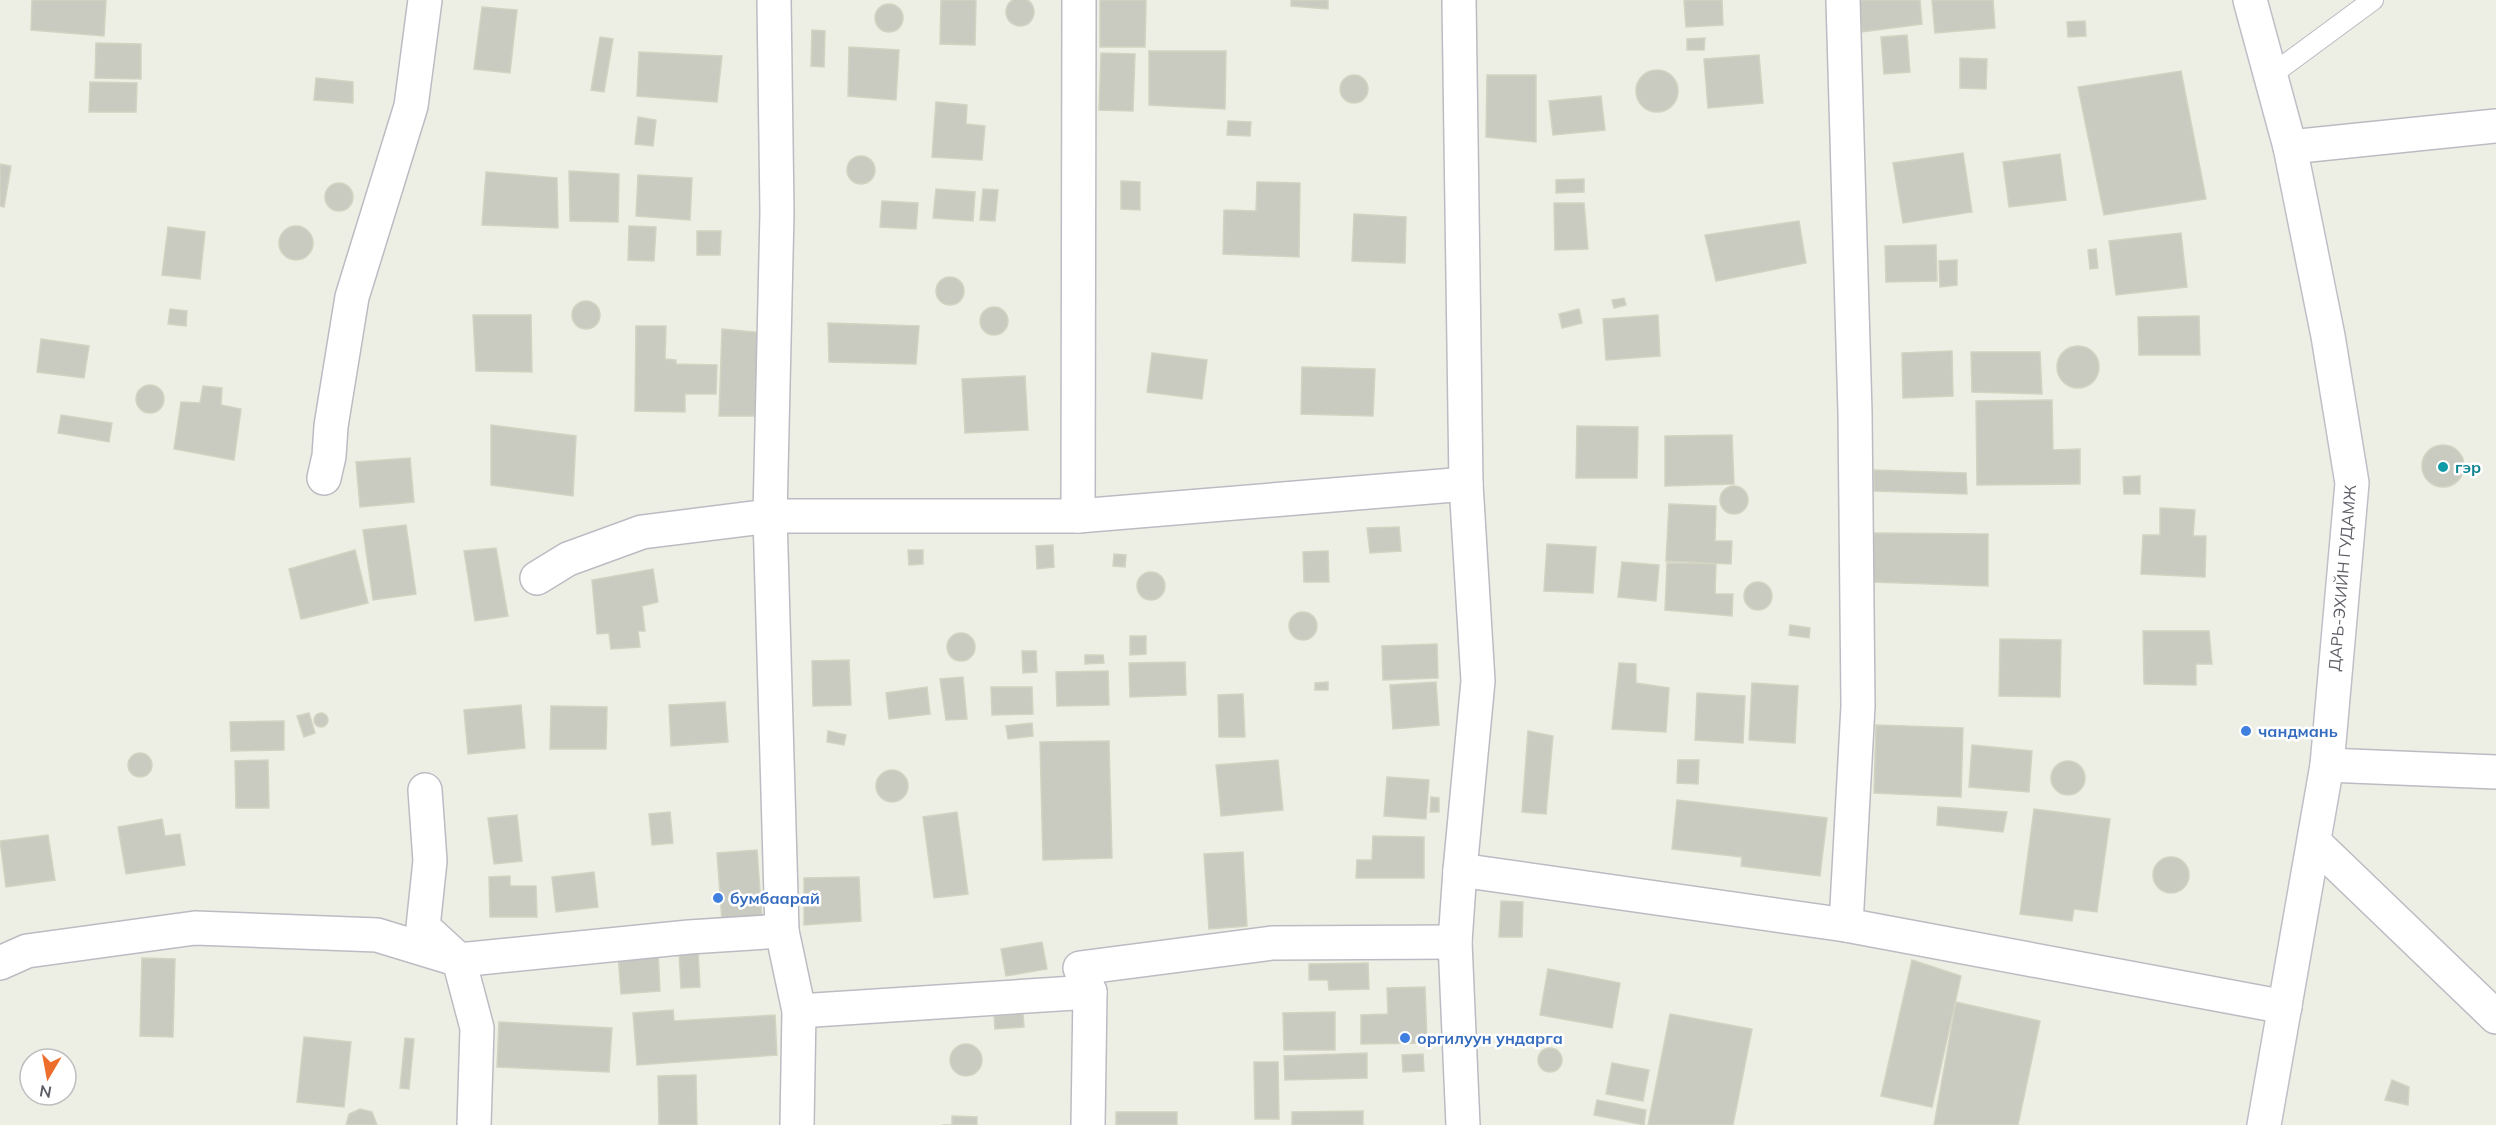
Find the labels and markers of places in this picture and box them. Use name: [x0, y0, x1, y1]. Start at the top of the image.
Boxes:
place label: гэр: [2455, 457, 2481, 477]
marker: гэр: [2436, 460, 2450, 474]
place label: чандмань: [2258, 721, 2338, 741]
marker: чандмань: [2239, 724, 2253, 738]
place label: бумбаарай: [730, 888, 820, 908]
marker: бумбаарай: [711, 891, 725, 905]
place label: оргилуун ундарга: [1417, 1028, 1563, 1048]
marker: оргилуун ундарга: [1398, 1031, 1412, 1045]

